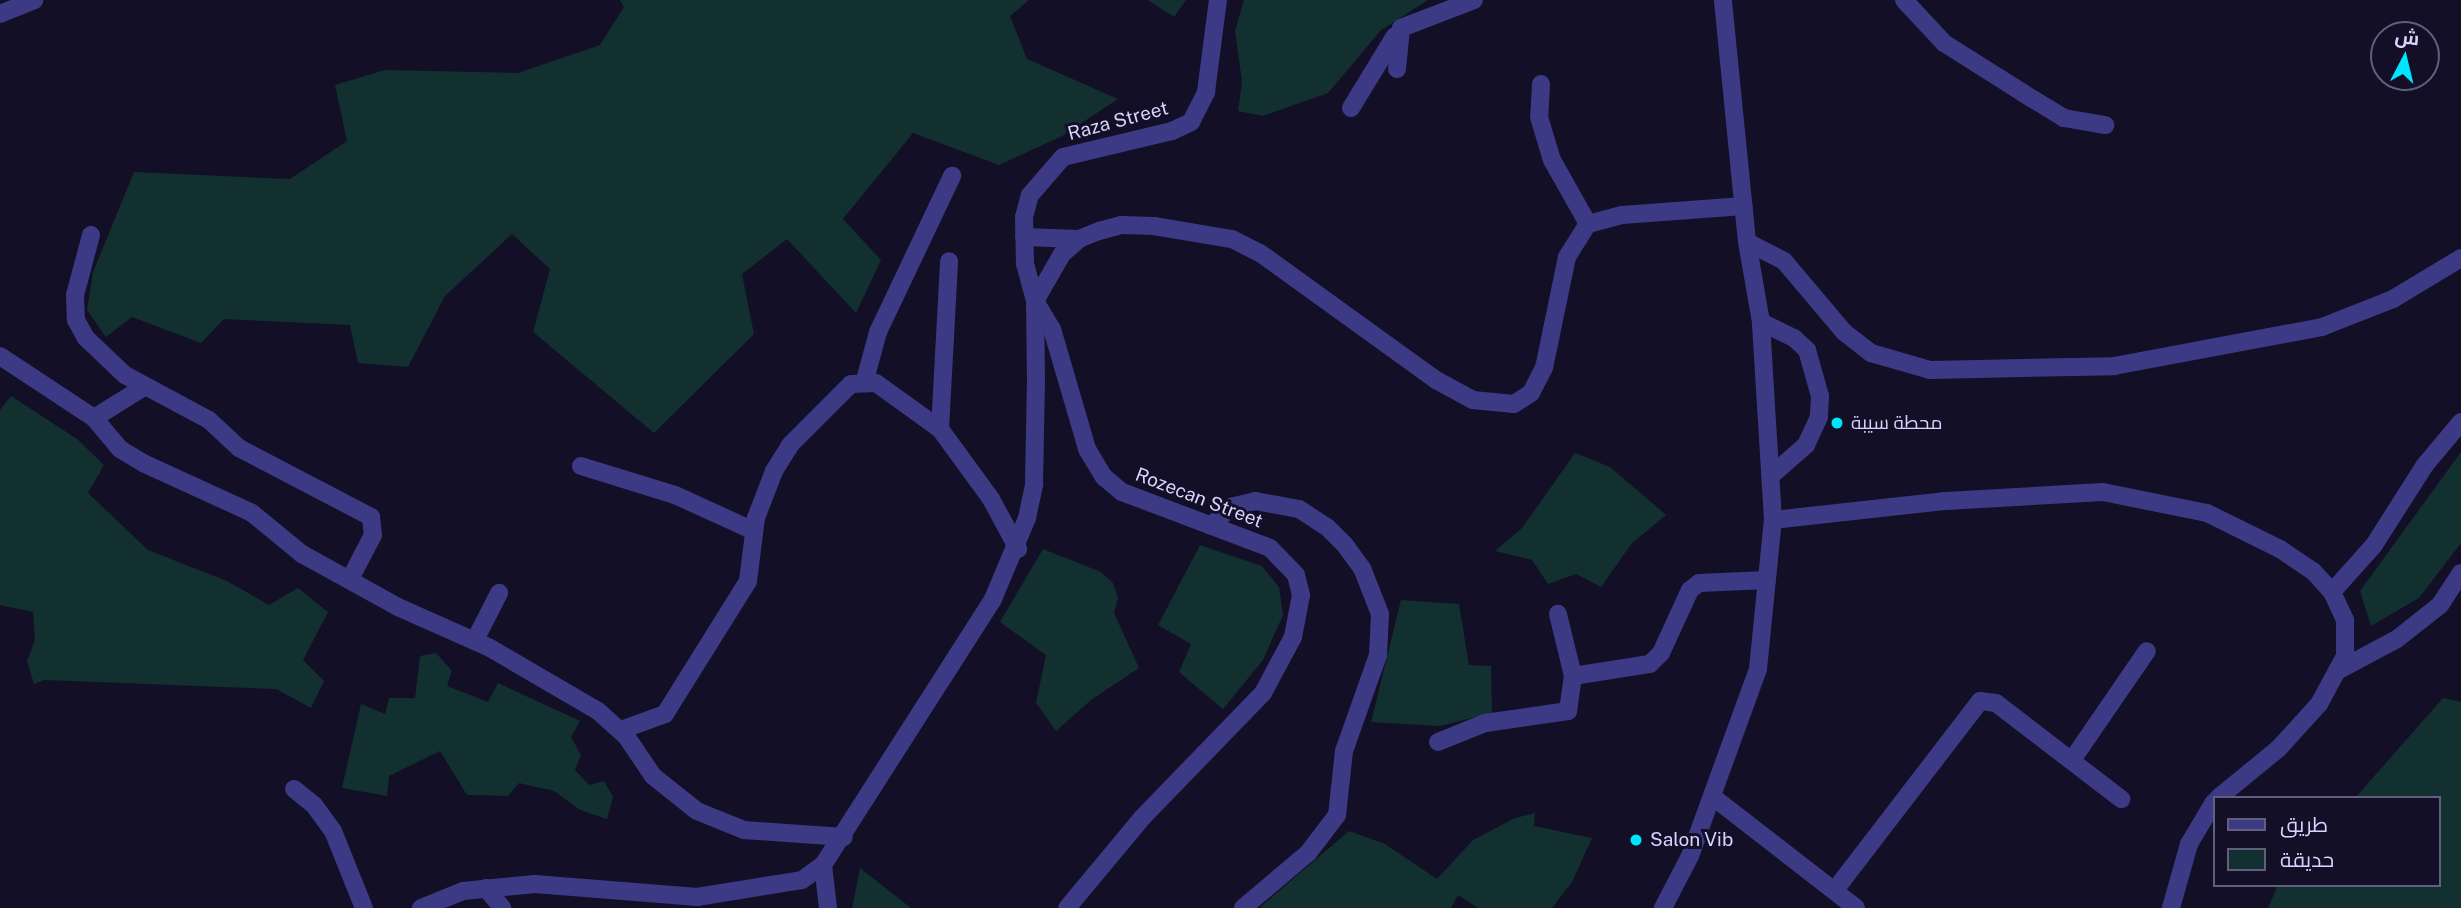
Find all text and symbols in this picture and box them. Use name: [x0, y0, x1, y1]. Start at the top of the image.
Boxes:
north arrow: [2370, 21, 2440, 91]
text: ش: [2394, 25, 2421, 50]
street label: Raza Street: [1065, 97, 1171, 145]
place label: محطة سيبة: [1851, 412, 1942, 434]
marker: محطة سيبة: [1829, 415, 1845, 431]
street label: Rozecan Street: [1132, 463, 1266, 533]
legend: [2212, 796, 2440, 887]
text: طريق: [2280, 812, 2328, 837]
place label: Salon Vib: [1650, 829, 1734, 851]
marker: Salon Vib: [1628, 832, 1644, 848]
text: حديقة: [2280, 847, 2334, 872]

